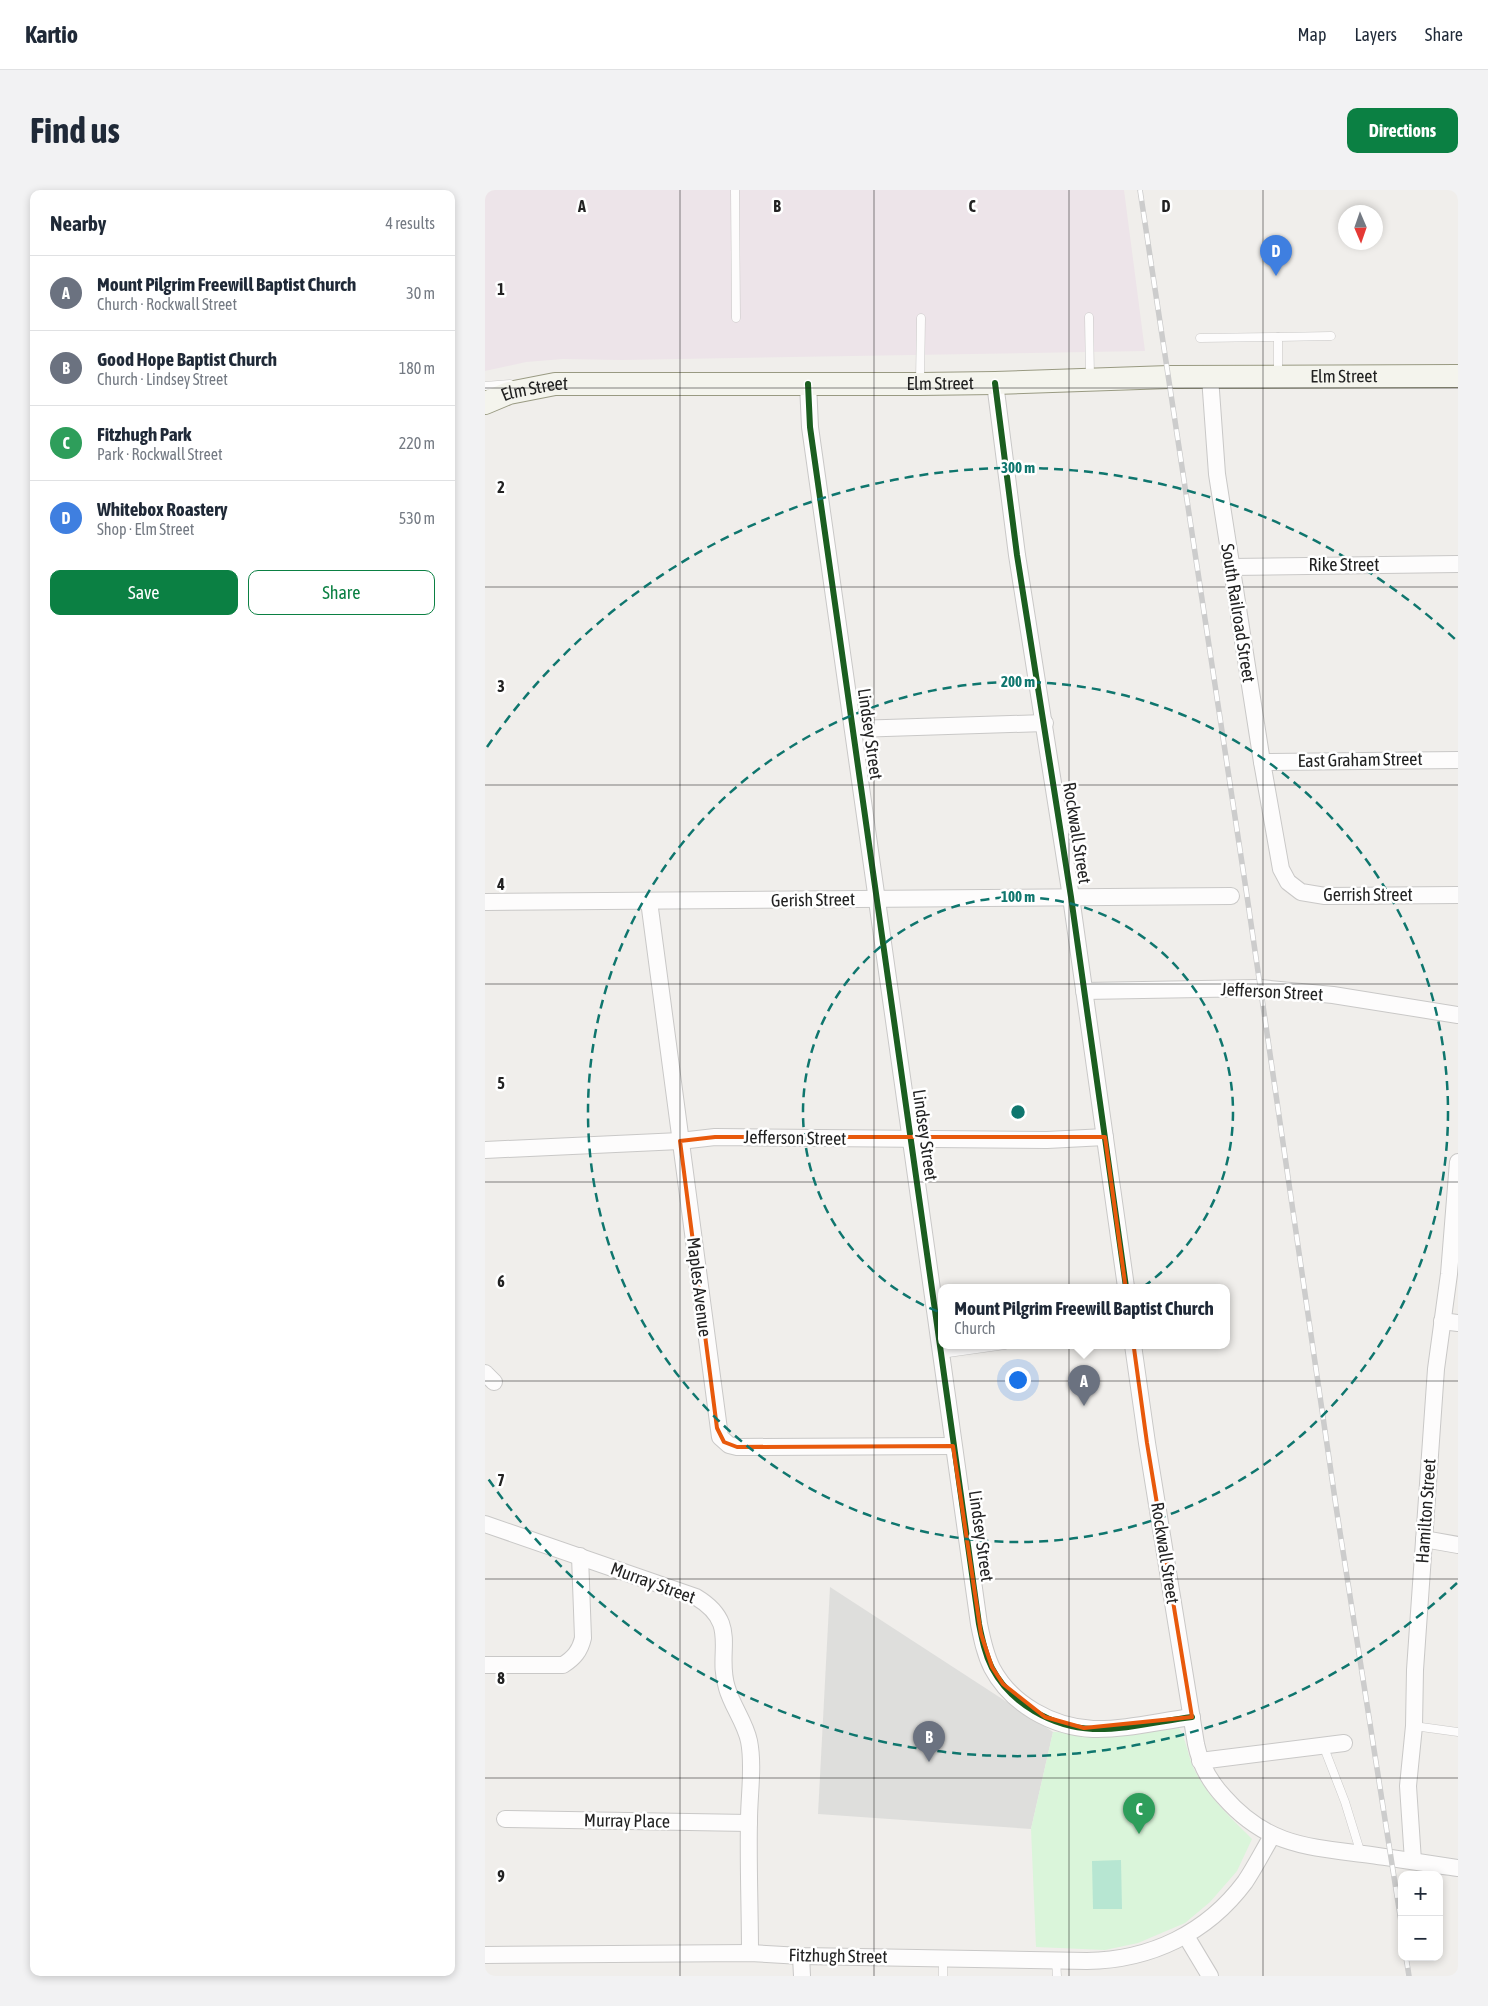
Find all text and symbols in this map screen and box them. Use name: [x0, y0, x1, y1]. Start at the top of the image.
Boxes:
text: Kartio: [25, 21, 78, 48]
text: Map: [1297, 24, 1326, 45]
text: Layers: [1354, 24, 1397, 45]
text: Share: [1425, 24, 1463, 45]
button: Directions: [1347, 108, 1458, 153]
text: Find us: [30, 110, 120, 150]
text: A: [577, 197, 586, 215]
text: B: [773, 197, 781, 215]
text: C: [968, 197, 976, 215]
text: D: [1162, 197, 1171, 215]
north arrow: [1338, 205, 1383, 250]
text: Nearby: [50, 211, 106, 235]
text: 4 results: [385, 214, 435, 232]
pin: D: [1260, 235, 1292, 276]
text: Mount Pilgrim Freewill Baptist Church: [97, 273, 356, 295]
text: 1: [497, 280, 505, 298]
text: A: [62, 284, 70, 302]
text: 30 m: [406, 284, 435, 302]
text: Church · Rockwall Street: [97, 295, 237, 313]
text: Good Hope Baptist Church: [97, 348, 277, 370]
text: B: [62, 359, 70, 377]
text: 180 m: [399, 359, 435, 377]
street label: Elm Street: [1310, 365, 1378, 387]
text: Church · Lindsey Street: [97, 370, 228, 388]
street label: Elm Street: [906, 372, 974, 394]
street label: Elm Street: [498, 373, 568, 405]
text: Fitzhugh Park: [97, 423, 191, 445]
text: C: [62, 434, 70, 452]
text: 220 m: [399, 434, 435, 452]
text: Park · Rockwall Street: [97, 445, 223, 463]
text: 300 m: [1001, 459, 1035, 476]
text: 2: [497, 478, 505, 496]
text: Whitebox Roastery: [97, 498, 228, 520]
text: D: [62, 509, 70, 527]
text: 530 m: [399, 509, 435, 527]
text: Shop · Elm Street: [97, 520, 194, 538]
street label: South Railroad Street: [1217, 542, 1260, 684]
street label: Rike Street: [1309, 554, 1379, 575]
button: Save: [50, 570, 238, 615]
button: Share: [248, 570, 435, 615]
text: 200 m: [1001, 673, 1035, 690]
text: 3: [497, 677, 505, 695]
street label: Lindsey Street: [854, 687, 887, 781]
street label: East Graham Street: [1297, 748, 1423, 771]
street label: Rockwall Street: [1059, 781, 1096, 885]
text: 4: [496, 875, 505, 893]
street label: Gerrish Street: [1323, 884, 1413, 905]
street label: Gerish Street: [771, 888, 855, 911]
text: 100 m: [1001, 888, 1035, 905]
street label: Jefferson Street: [1220, 978, 1324, 1005]
text: 5: [497, 1074, 505, 1092]
street label: Lindsey Street: [909, 1088, 942, 1182]
centre of rings: [1009, 1103, 1027, 1121]
street label: Jefferson Street: [743, 1126, 847, 1149]
street label: Maples Avenue: [683, 1236, 716, 1338]
text: 6: [497, 1272, 505, 1290]
popup: [938, 1284, 1230, 1349]
text: Mount Pilgrim Freewill Baptist Church: [954, 1297, 1214, 1319]
text: Church: [954, 1319, 995, 1337]
pin: A: [1068, 1365, 1100, 1406]
your location: [1005, 1367, 1031, 1393]
street label: Hamilton Street: [1411, 1458, 1440, 1564]
text: 7: [497, 1471, 505, 1489]
street label: Lindsey Street: [965, 1489, 998, 1583]
street label: Rockwall Street: [1147, 1501, 1184, 1605]
street label: Murray Street: [608, 1557, 698, 1608]
text: 8: [497, 1669, 505, 1687]
pin: B: [913, 1721, 945, 1762]
pin: C: [1123, 1793, 1155, 1834]
street label: Murray Place: [584, 1809, 670, 1832]
text: 9: [497, 1867, 505, 1885]
map controls: [1398, 1871, 1443, 1961]
button: +: [1398, 1871, 1443, 1916]
button: −: [1398, 1916, 1443, 1961]
street label: Fitzhugh Street: [788, 1944, 888, 1967]

